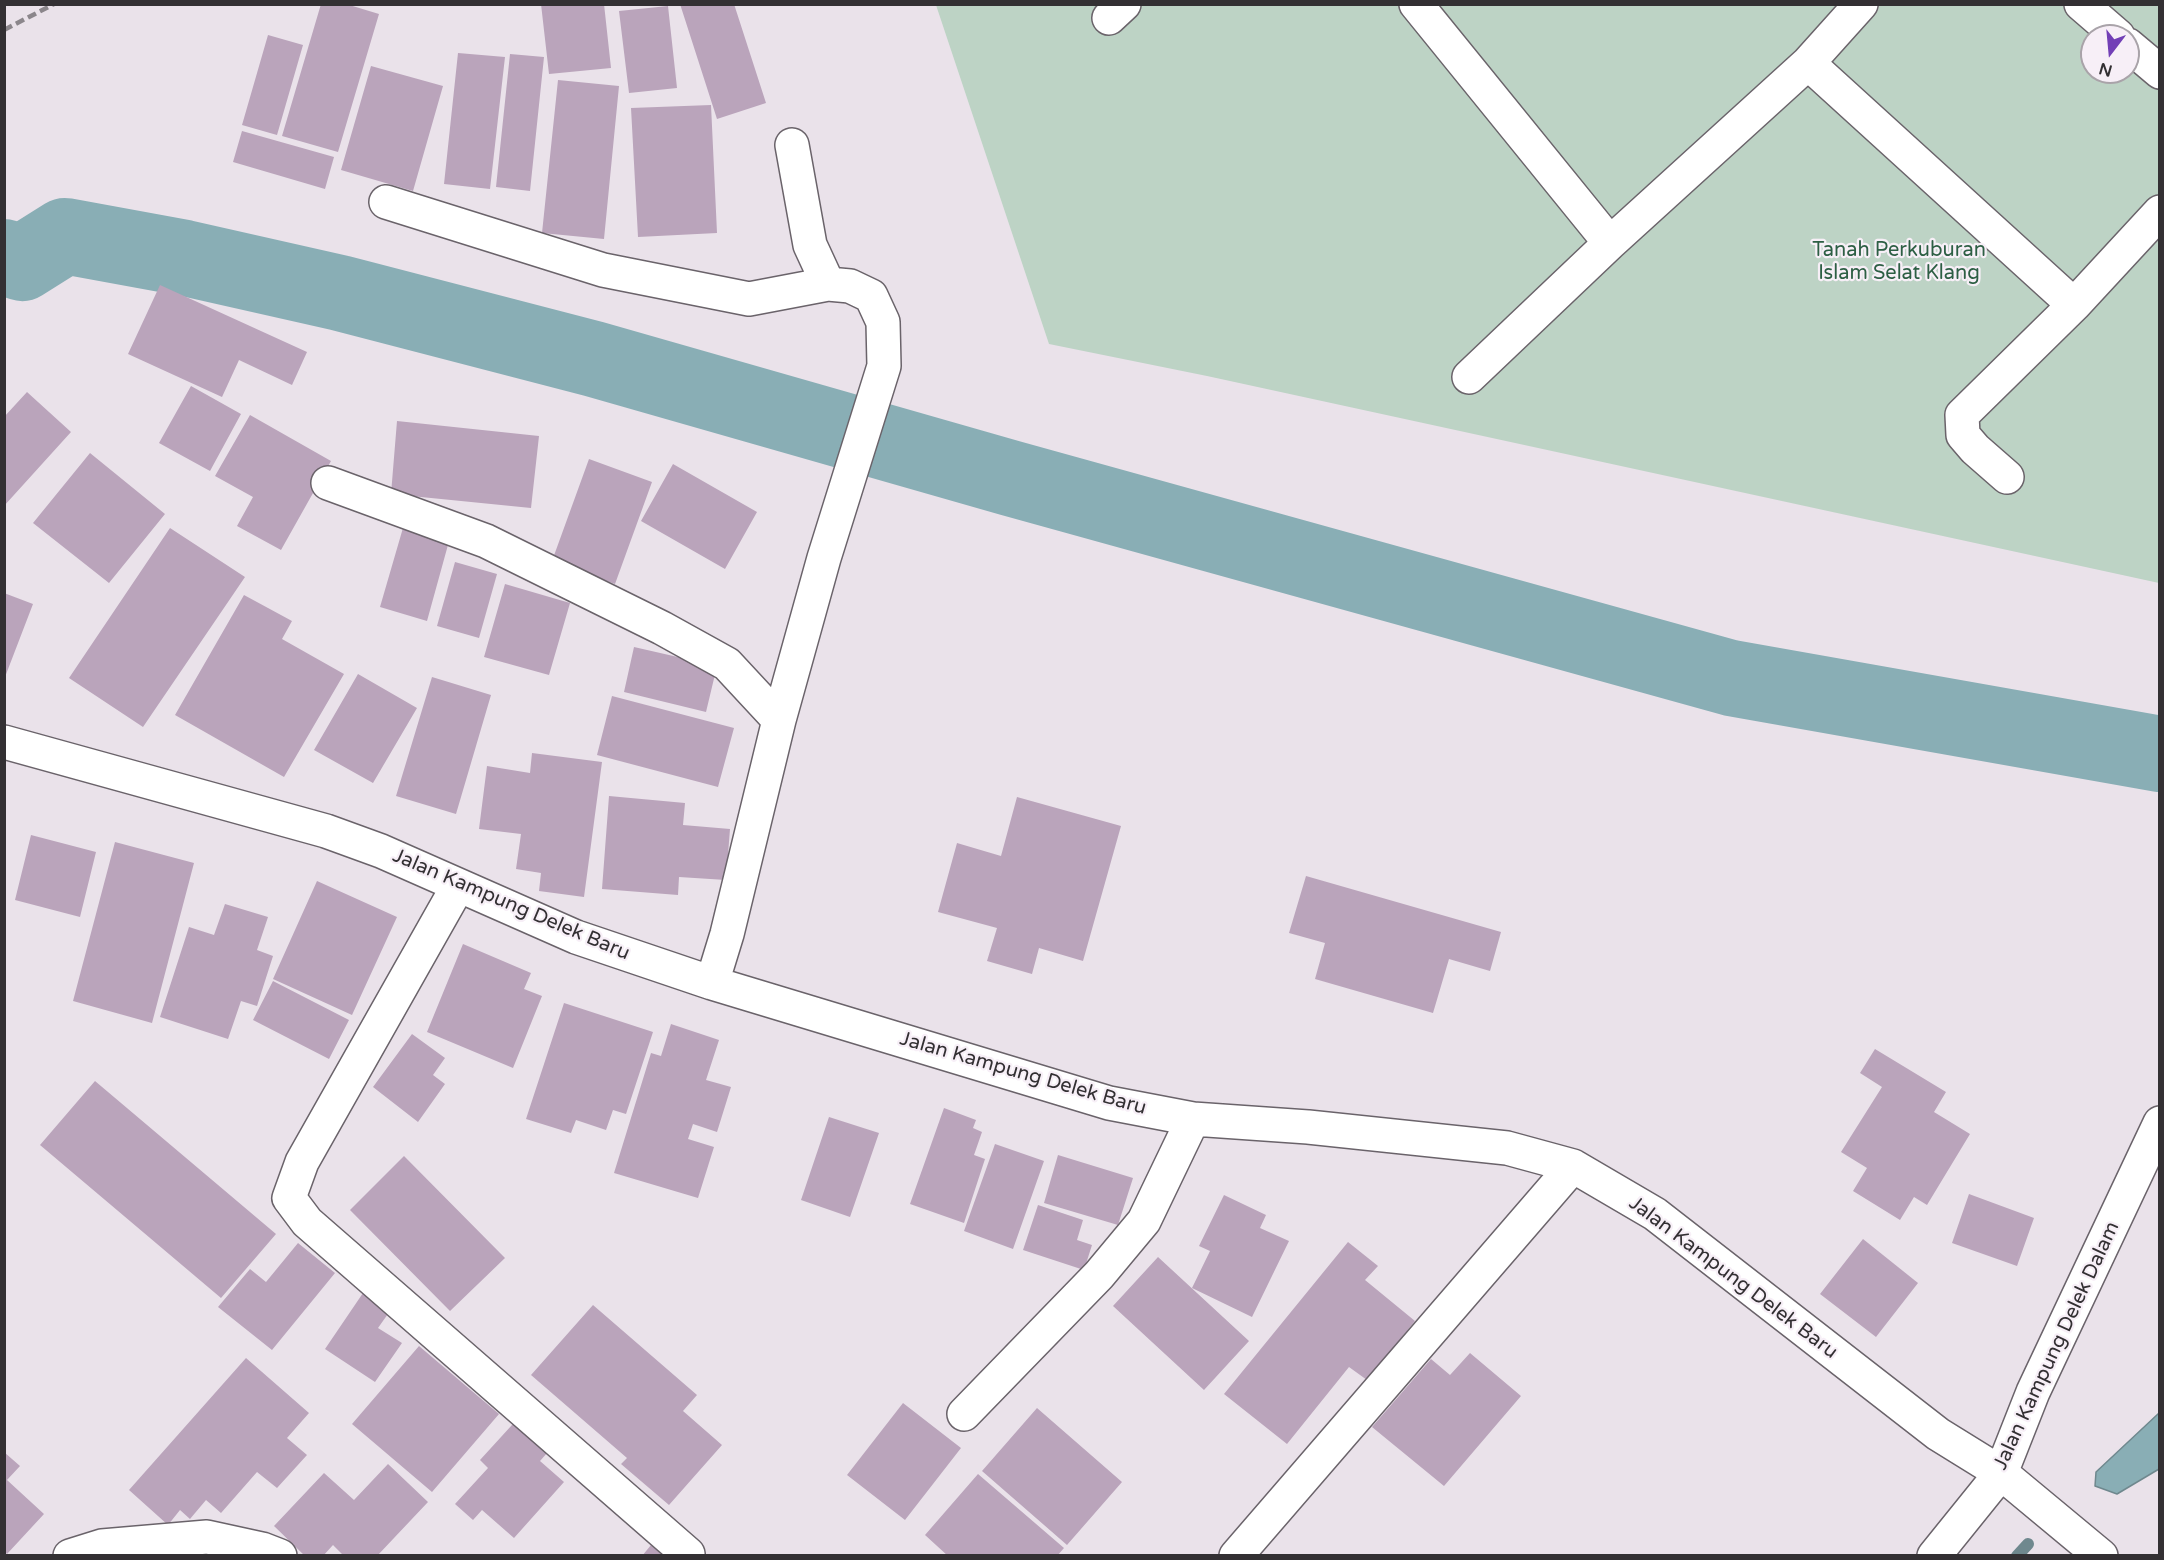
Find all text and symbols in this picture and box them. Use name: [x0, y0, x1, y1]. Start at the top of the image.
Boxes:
north arrow: [2080, 24, 2140, 84]
text: N: [2097, 58, 2115, 81]
park label: Tanah Perkuburan Islam Selat Klang: [1812, 239, 1986, 286]
street label: Jalan Kampung Delek Baru: [389, 844, 633, 966]
street label: Jalan Kampung Delek Baru: [897, 1027, 1149, 1121]
street label: Jalan Kampung Delek Baru: [1624, 1192, 1842, 1364]
street label: Jalan Kampung Delek Dalam: [1989, 1218, 2125, 1474]

